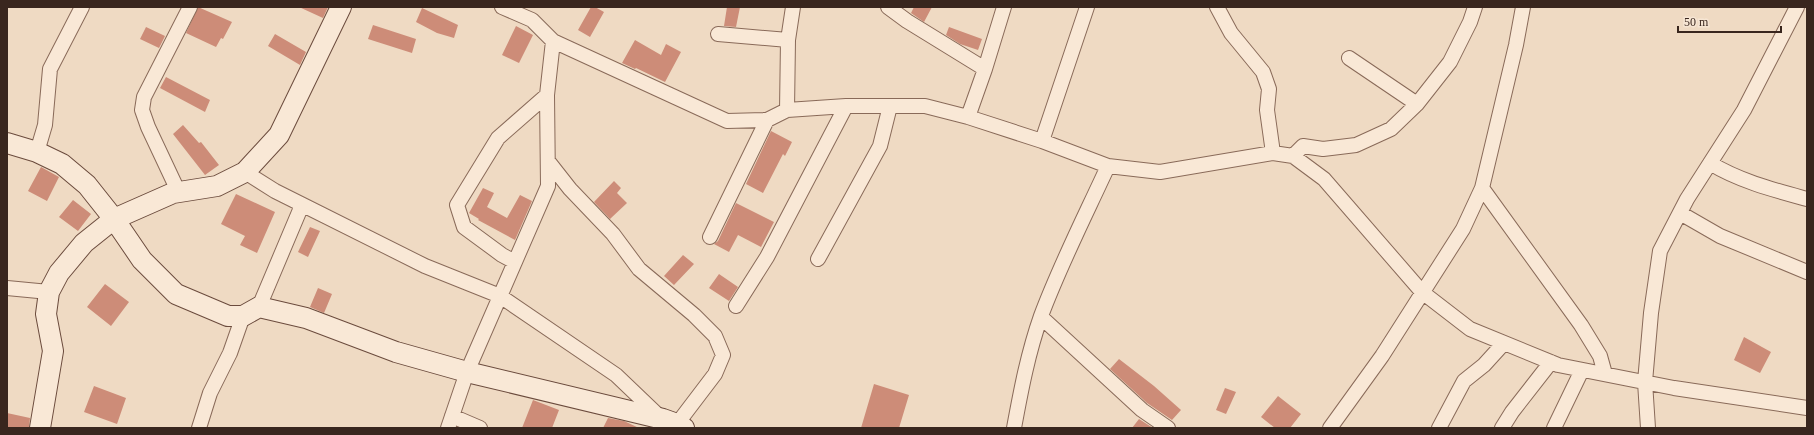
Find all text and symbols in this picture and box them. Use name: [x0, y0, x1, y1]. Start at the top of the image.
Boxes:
scale bar: [1678, 8, 1781, 34]
text: 50 m: [1684, 15, 1709, 29]

